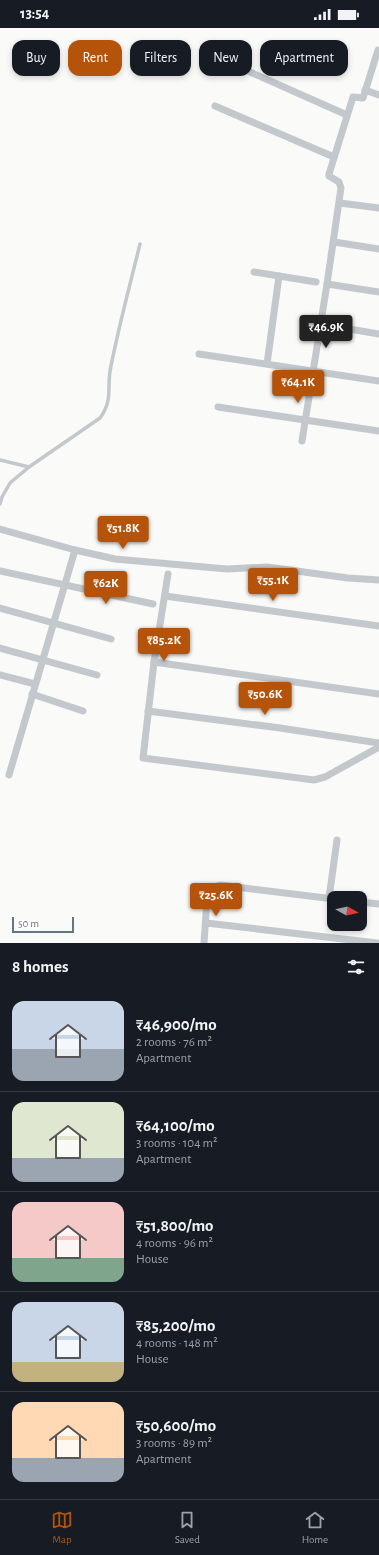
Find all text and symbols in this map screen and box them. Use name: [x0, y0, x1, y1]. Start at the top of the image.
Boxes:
text: 13:54: [20, 6, 49, 21]
chip: Buy: [12, 40, 60, 76]
chip: Rent: [68, 40, 122, 76]
chip: Filters: [130, 40, 191, 76]
chip: New: [199, 40, 252, 76]
chip: Apartment: [260, 40, 348, 76]
pin: ₹46.9K: [293, 315, 359, 349]
text: ₹46.9K: [308, 321, 344, 334]
pin: ₹64.1K: [265, 370, 331, 404]
text: ₹64.1K: [281, 376, 315, 389]
pin: ₹51.8K: [90, 516, 156, 550]
text: ₹51.8K: [107, 522, 139, 535]
pin: ₹55.1K: [240, 568, 306, 602]
pin: ₹62K: [82, 571, 130, 605]
text: ₹55.1K: [257, 574, 289, 587]
text: ₹62K: [93, 577, 119, 590]
pin: ₹85.2K: [131, 628, 197, 662]
text: ₹85.2K: [147, 634, 181, 647]
pin: ₹50.6K: [232, 682, 298, 716]
text: ₹50.6K: [248, 688, 282, 701]
pin: ₹25.6K: [183, 883, 249, 917]
text: ₹25.6K: [199, 889, 233, 902]
north arrow: [327, 891, 367, 931]
map controls: [327, 891, 367, 931]
scale bar: [12, 915, 74, 934]
text: 50 m: [18, 918, 39, 929]
icon: filters: [345, 956, 367, 978]
text: 8 homes: [12, 958, 69, 975]
text: ₹46,900/mo: [136, 1016, 217, 1033]
icon: home: [44, 1017, 92, 1065]
text: 2 rooms · 76 m²: [136, 1036, 212, 1049]
text: Apartment: [136, 1052, 191, 1065]
text: ₹64,100/mo: [136, 1117, 215, 1134]
icon: home: [44, 1118, 92, 1166]
text: 3 rooms · 104 m²: [136, 1137, 217, 1150]
text: Apartment: [136, 1153, 191, 1166]
text: ₹51,800/mo: [136, 1217, 214, 1234]
icon: home: [44, 1218, 92, 1266]
text: 4 rooms · 96 m²: [136, 1237, 213, 1250]
text: House: [136, 1253, 168, 1266]
text: ₹85,200/mo: [136, 1317, 215, 1334]
icon: home: [44, 1318, 92, 1366]
text: 4 rooms · 148 m²: [136, 1337, 218, 1350]
text: House: [136, 1353, 168, 1366]
text: ₹50,600/mo: [136, 1417, 216, 1434]
icon: home: [44, 1418, 92, 1466]
text: 3 rooms · 89 m²: [136, 1437, 212, 1450]
text: Apartment: [136, 1453, 191, 1466]
tab: Map: [51, 1509, 73, 1546]
tab: Saved: [175, 1509, 200, 1546]
tab: Home: [302, 1509, 328, 1546]

